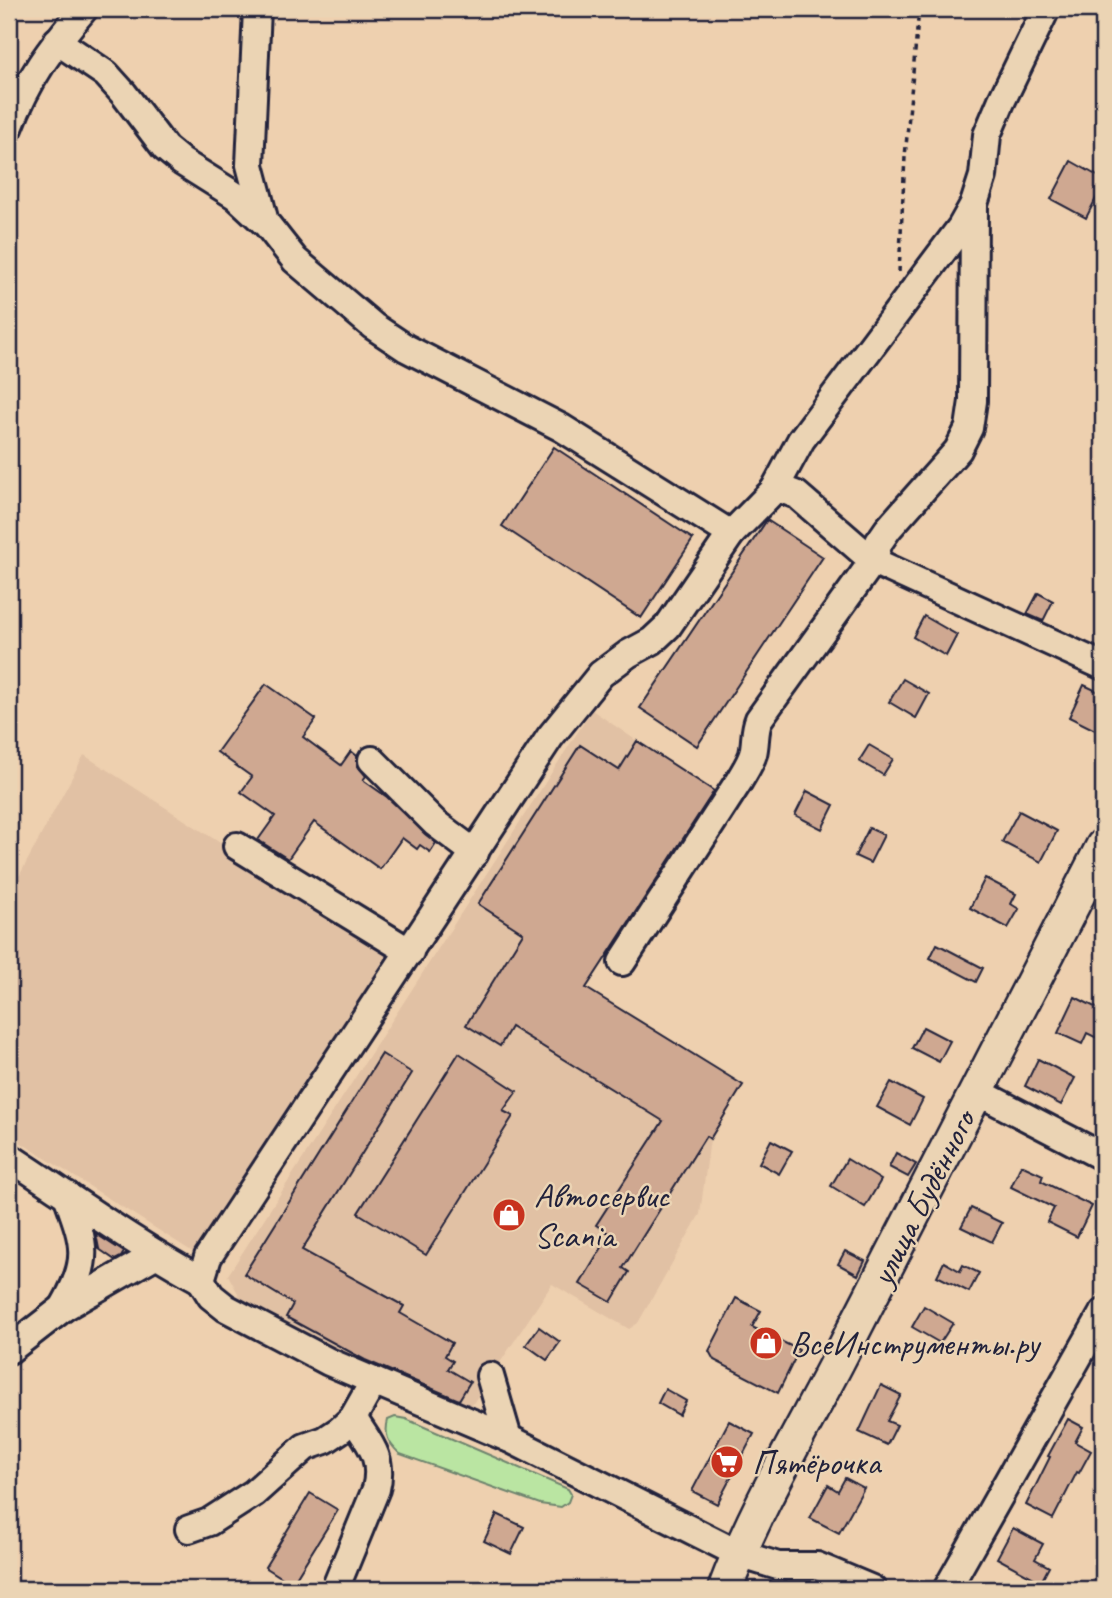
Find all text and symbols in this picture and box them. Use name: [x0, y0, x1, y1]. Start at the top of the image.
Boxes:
street label: улица Будённого: [858, 1100, 987, 1295]
place label: Автосервис Scania: [534, 1173, 670, 1258]
shop icon: Автосервис Scania: [490, 1196, 528, 1234]
place label: ВсеИнструменты.ру: [790, 1321, 1042, 1366]
shop icon: ВсеИнструменты.ру: [747, 1324, 785, 1362]
place label: Пятёрочка: [752, 1440, 882, 1485]
supermarket icon: Пятёрочка: [708, 1443, 746, 1481]

